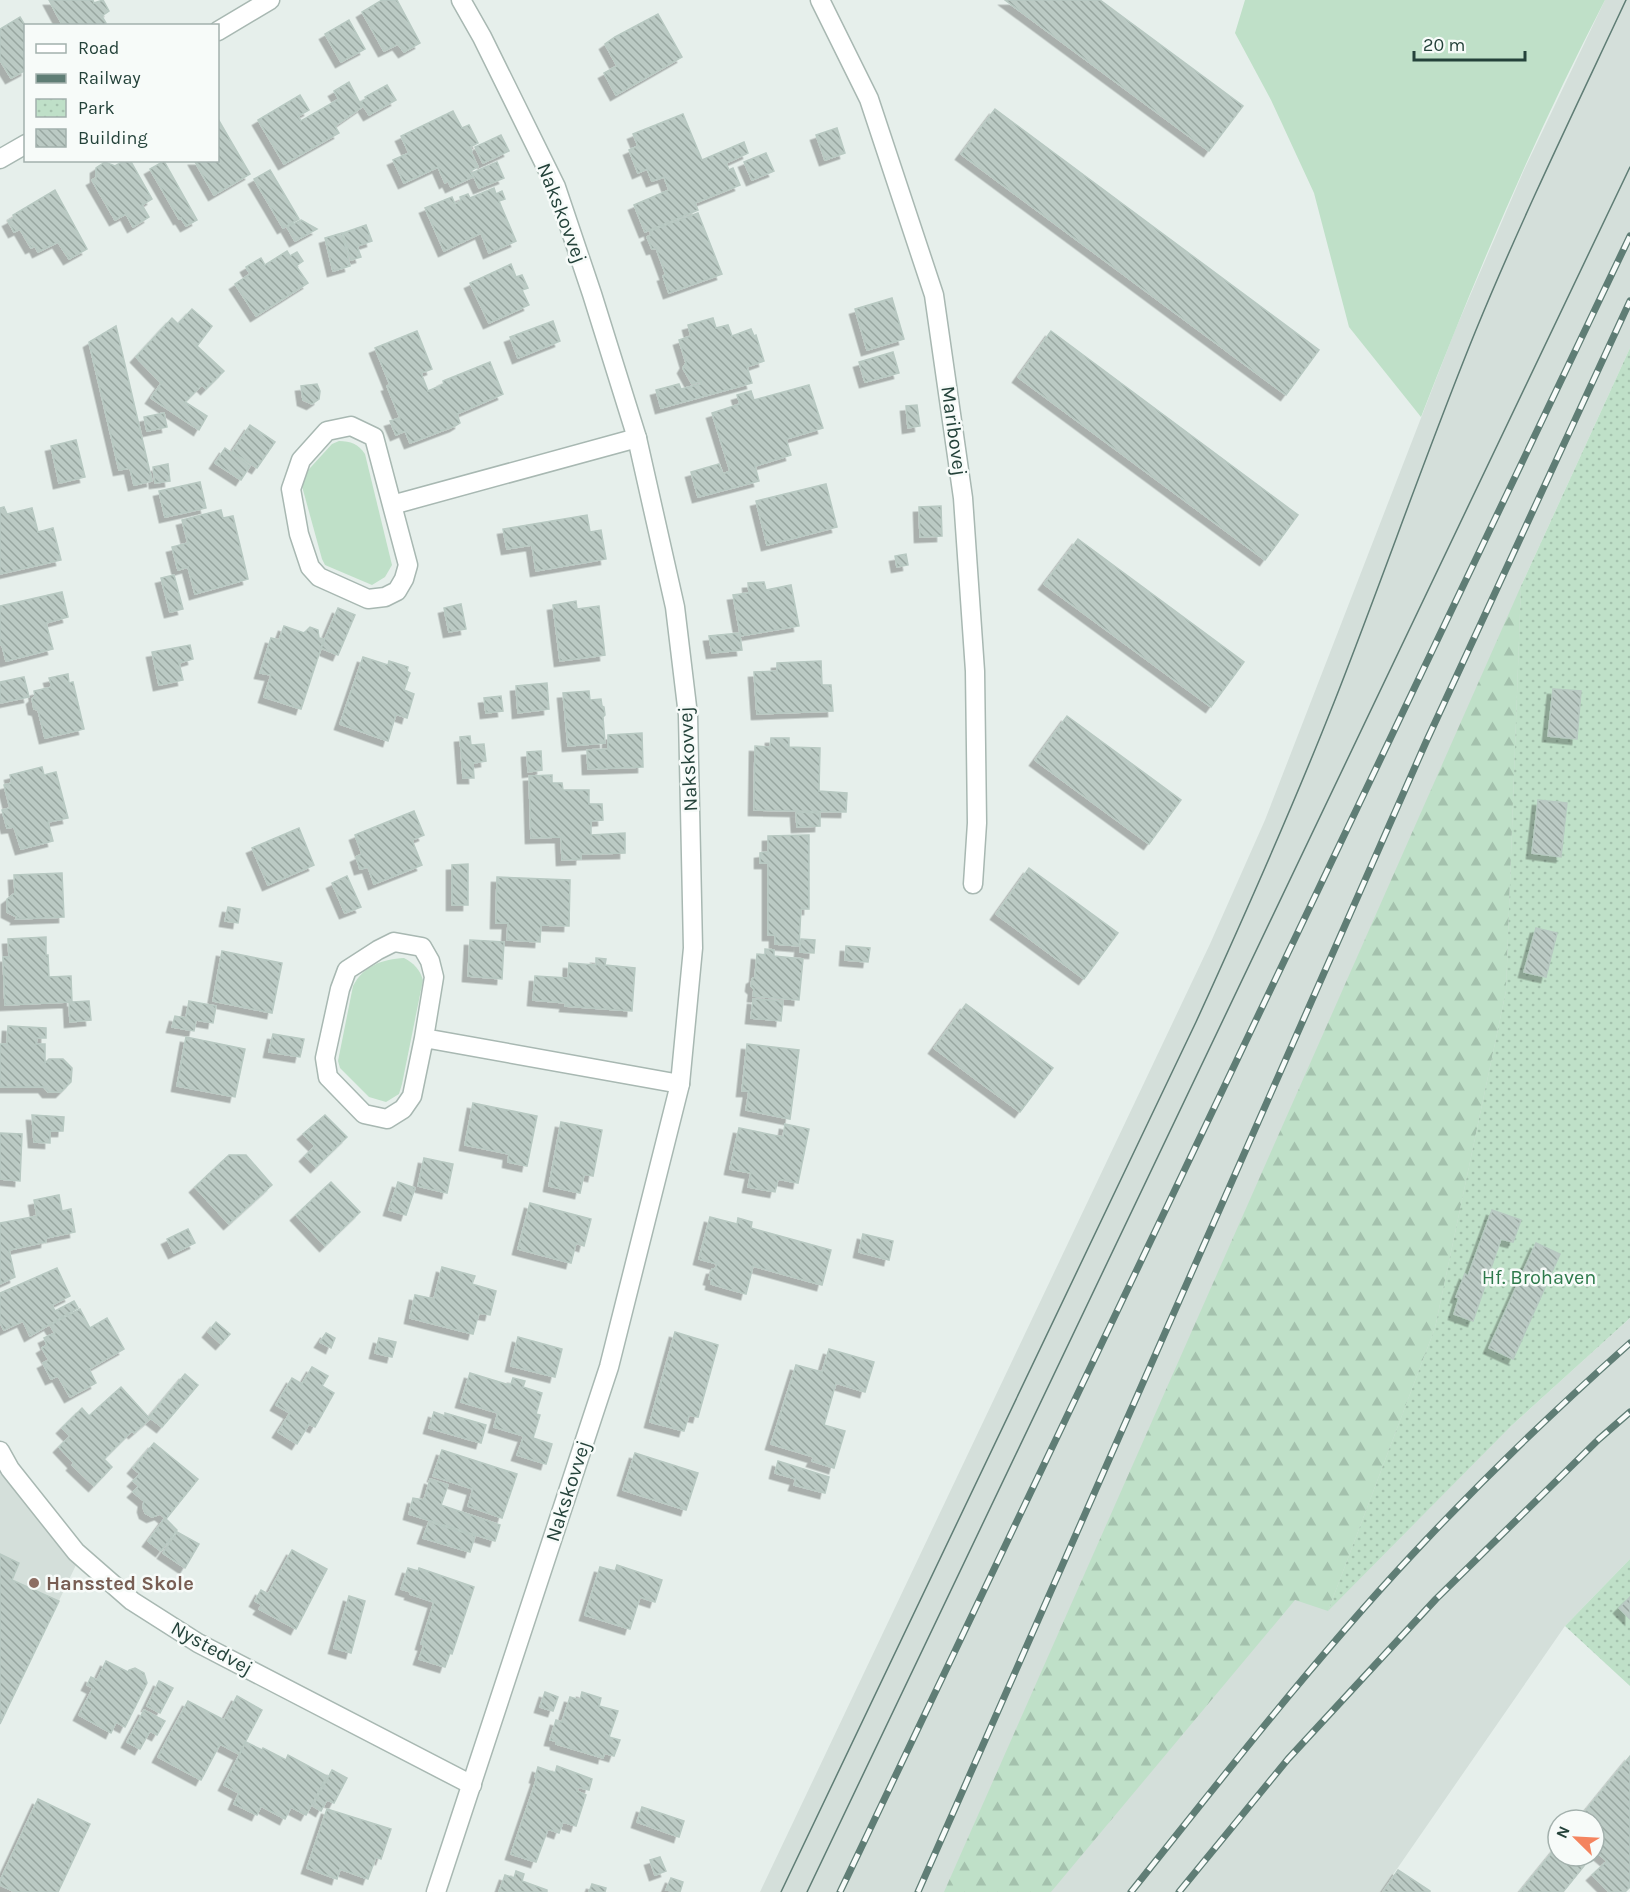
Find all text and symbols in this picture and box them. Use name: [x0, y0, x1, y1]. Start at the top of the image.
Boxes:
legend: [24, 24, 219, 162]
scale bar: [1414, 24, 1525, 62]
text: 20 m: [1423, 34, 1465, 56]
text: Road: [78, 37, 119, 59]
text: Railway: [78, 67, 141, 89]
text: Park: [78, 97, 115, 119]
text: Building: [78, 127, 148, 149]
street label: Nakskovvej: [532, 160, 592, 266]
street label: Maribovej: [936, 385, 972, 477]
street label: Nakskovvej: [674, 706, 702, 812]
park label: Hf. Brohaven: [1482, 1266, 1596, 1289]
street label: Nakskovvej: [541, 1437, 595, 1545]
place label: Hanssted Skole: [46, 1572, 194, 1595]
marker: Hanssted Skole: [27, 1576, 41, 1590]
street label: Nystedvej: [167, 1616, 257, 1680]
north arrow: [1546, 1808, 1606, 1868]
text: N: [1552, 1823, 1574, 1841]

